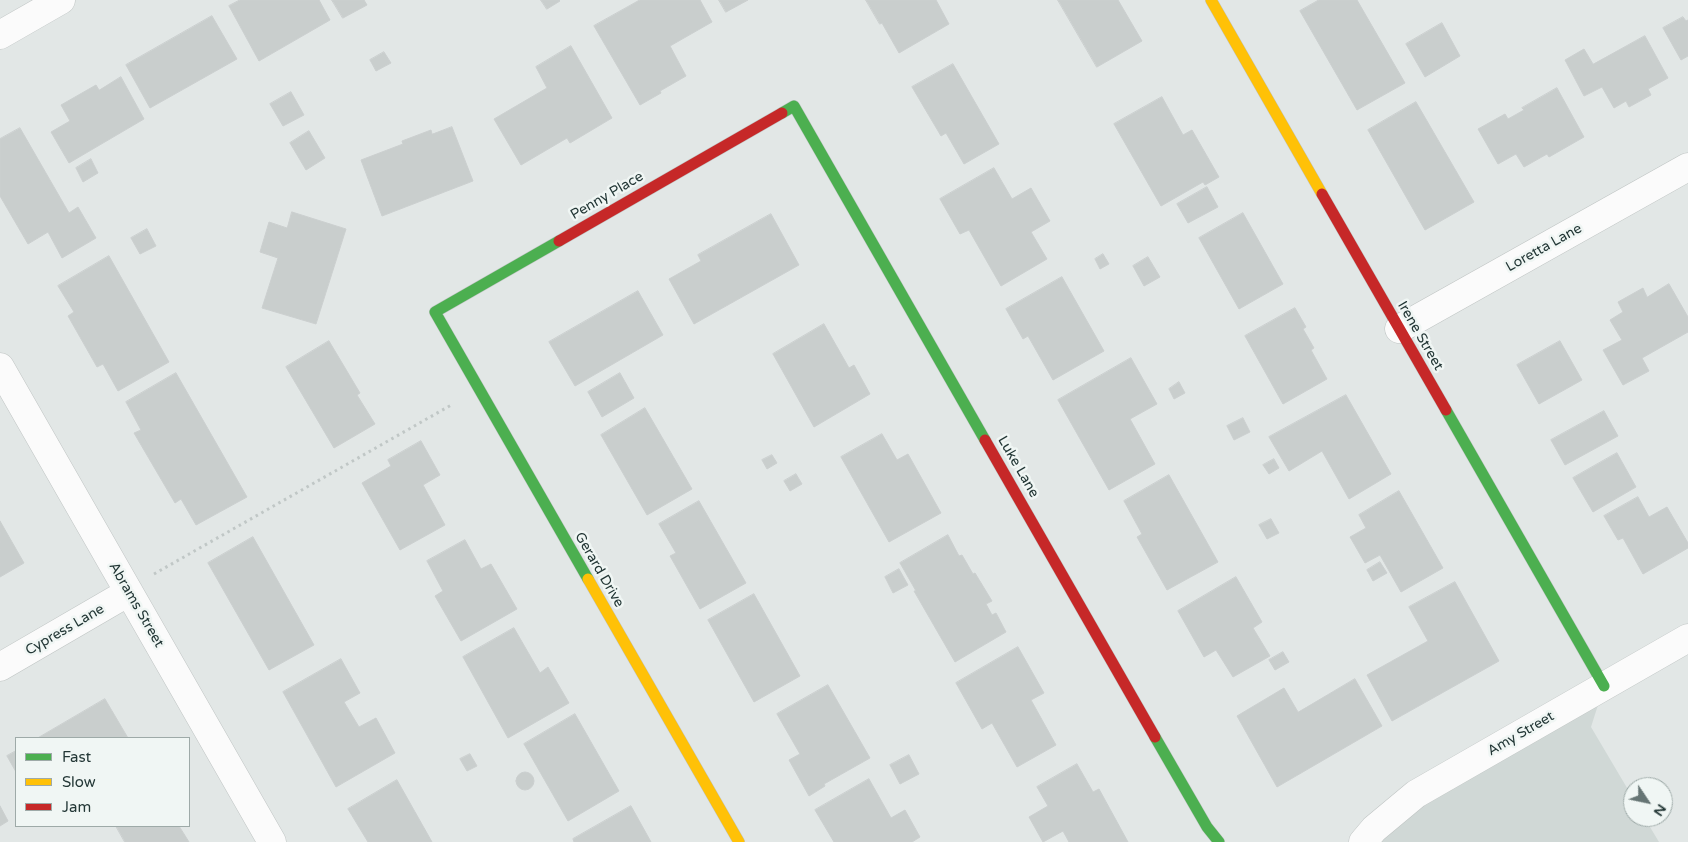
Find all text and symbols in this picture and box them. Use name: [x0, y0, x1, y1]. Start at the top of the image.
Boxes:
street label: Penny Place: [568, 168, 646, 224]
street label: Loretta Lane: [1503, 220, 1585, 276]
street label: Irene Street: [1393, 298, 1447, 374]
street label: Luke Lane: [994, 433, 1042, 501]
street label: Gerard Drive: [571, 529, 627, 611]
street label: Abrams Street: [105, 559, 167, 651]
street label: Cypress Lane: [23, 601, 107, 659]
street label: Amy Street: [1485, 708, 1557, 760]
legend: [15, 737, 190, 827]
text: Fast: [62, 748, 91, 766]
text: Slow: [62, 773, 96, 791]
north arrow: [1623, 777, 1673, 827]
text: Jam: [62, 798, 91, 816]
text: N: [1650, 801, 1670, 820]

